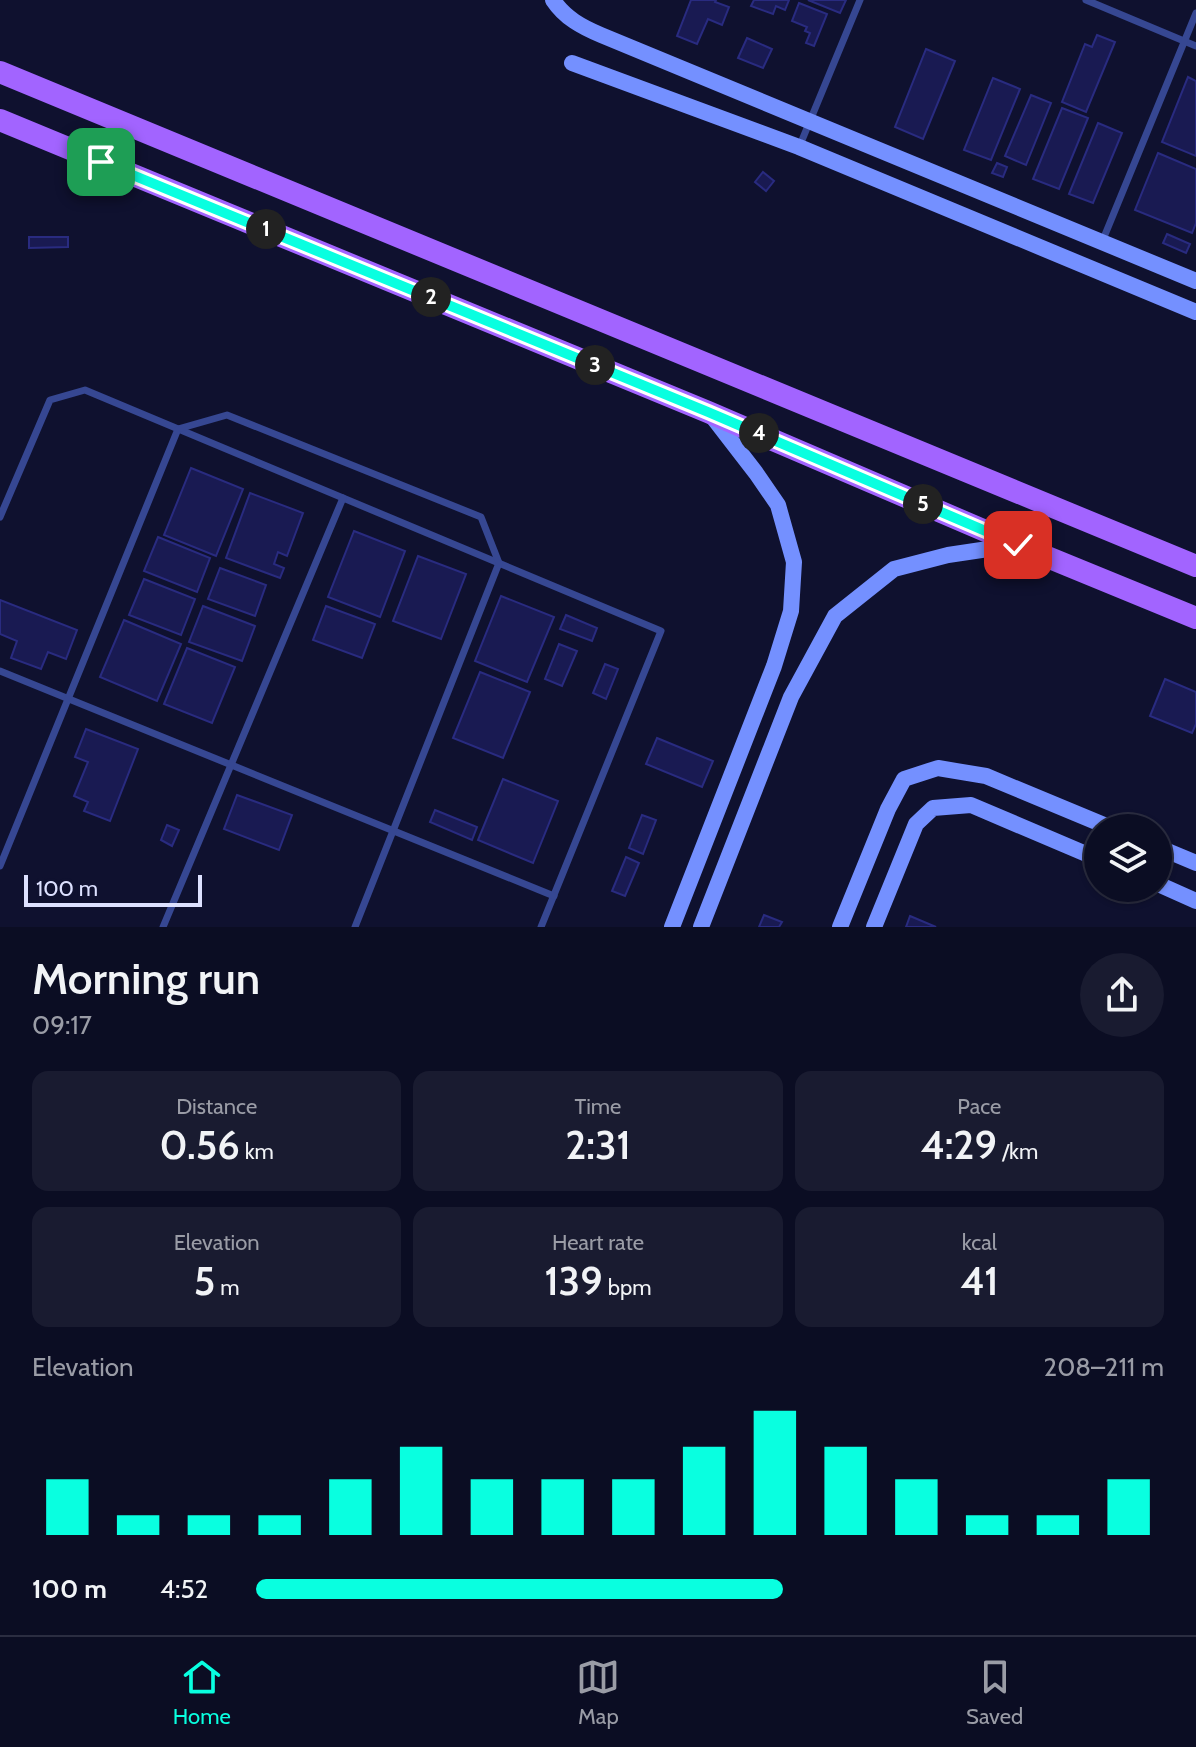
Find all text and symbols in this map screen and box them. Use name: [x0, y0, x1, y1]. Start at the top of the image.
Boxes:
pin: [67, 128, 135, 196]
icon: arrive: [79, 140, 123, 184]
pin: 1: [246, 209, 286, 249]
text: 1: [262, 215, 270, 242]
pin: 2: [411, 277, 451, 317]
text: 2: [425, 283, 437, 310]
pin: 3: [575, 345, 615, 385]
text: 3: [589, 351, 601, 378]
pin: 4: [739, 413, 779, 453]
text: 4: [752, 419, 766, 446]
pin: 5: [903, 484, 943, 524]
text: 5: [917, 490, 929, 517]
pin: [984, 511, 1052, 579]
icon: check: [996, 523, 1040, 567]
map controls: [1084, 814, 1172, 902]
button: layers: [1084, 814, 1172, 902]
scale bar: [24, 871, 202, 907]
text: 100 m: [36, 875, 98, 902]
text: Morning run: [32, 952, 260, 1005]
button: share: [1080, 953, 1164, 1037]
text: 09:17: [32, 1009, 92, 1041]
text: Distance: [176, 1093, 257, 1120]
text: Time: [575, 1093, 621, 1120]
text: Pace: [957, 1093, 1001, 1120]
text: 0.56: [159, 1120, 240, 1169]
text: 2:31: [565, 1120, 631, 1169]
text: 4:29: [920, 1120, 997, 1169]
text: km: [240, 1138, 274, 1165]
text: /km: [997, 1138, 1038, 1165]
text: Elevation: [174, 1229, 260, 1256]
text: Heart rate: [552, 1229, 644, 1256]
text: kcal: [962, 1229, 997, 1256]
text: 5: [194, 1256, 215, 1305]
text: 139: [544, 1256, 603, 1305]
text: 41: [960, 1256, 998, 1305]
text: m: [215, 1274, 240, 1301]
text: bpm: [603, 1274, 651, 1301]
text: Elevation: [32, 1351, 134, 1383]
text: 208–211 m: [1044, 1351, 1164, 1383]
text: 100 m: [32, 1573, 107, 1605]
text: 4:52: [160, 1573, 208, 1605]
tab: Home: [173, 1655, 231, 1730]
tab: Map: [576, 1655, 620, 1730]
tab: Saved: [966, 1655, 1023, 1730]

